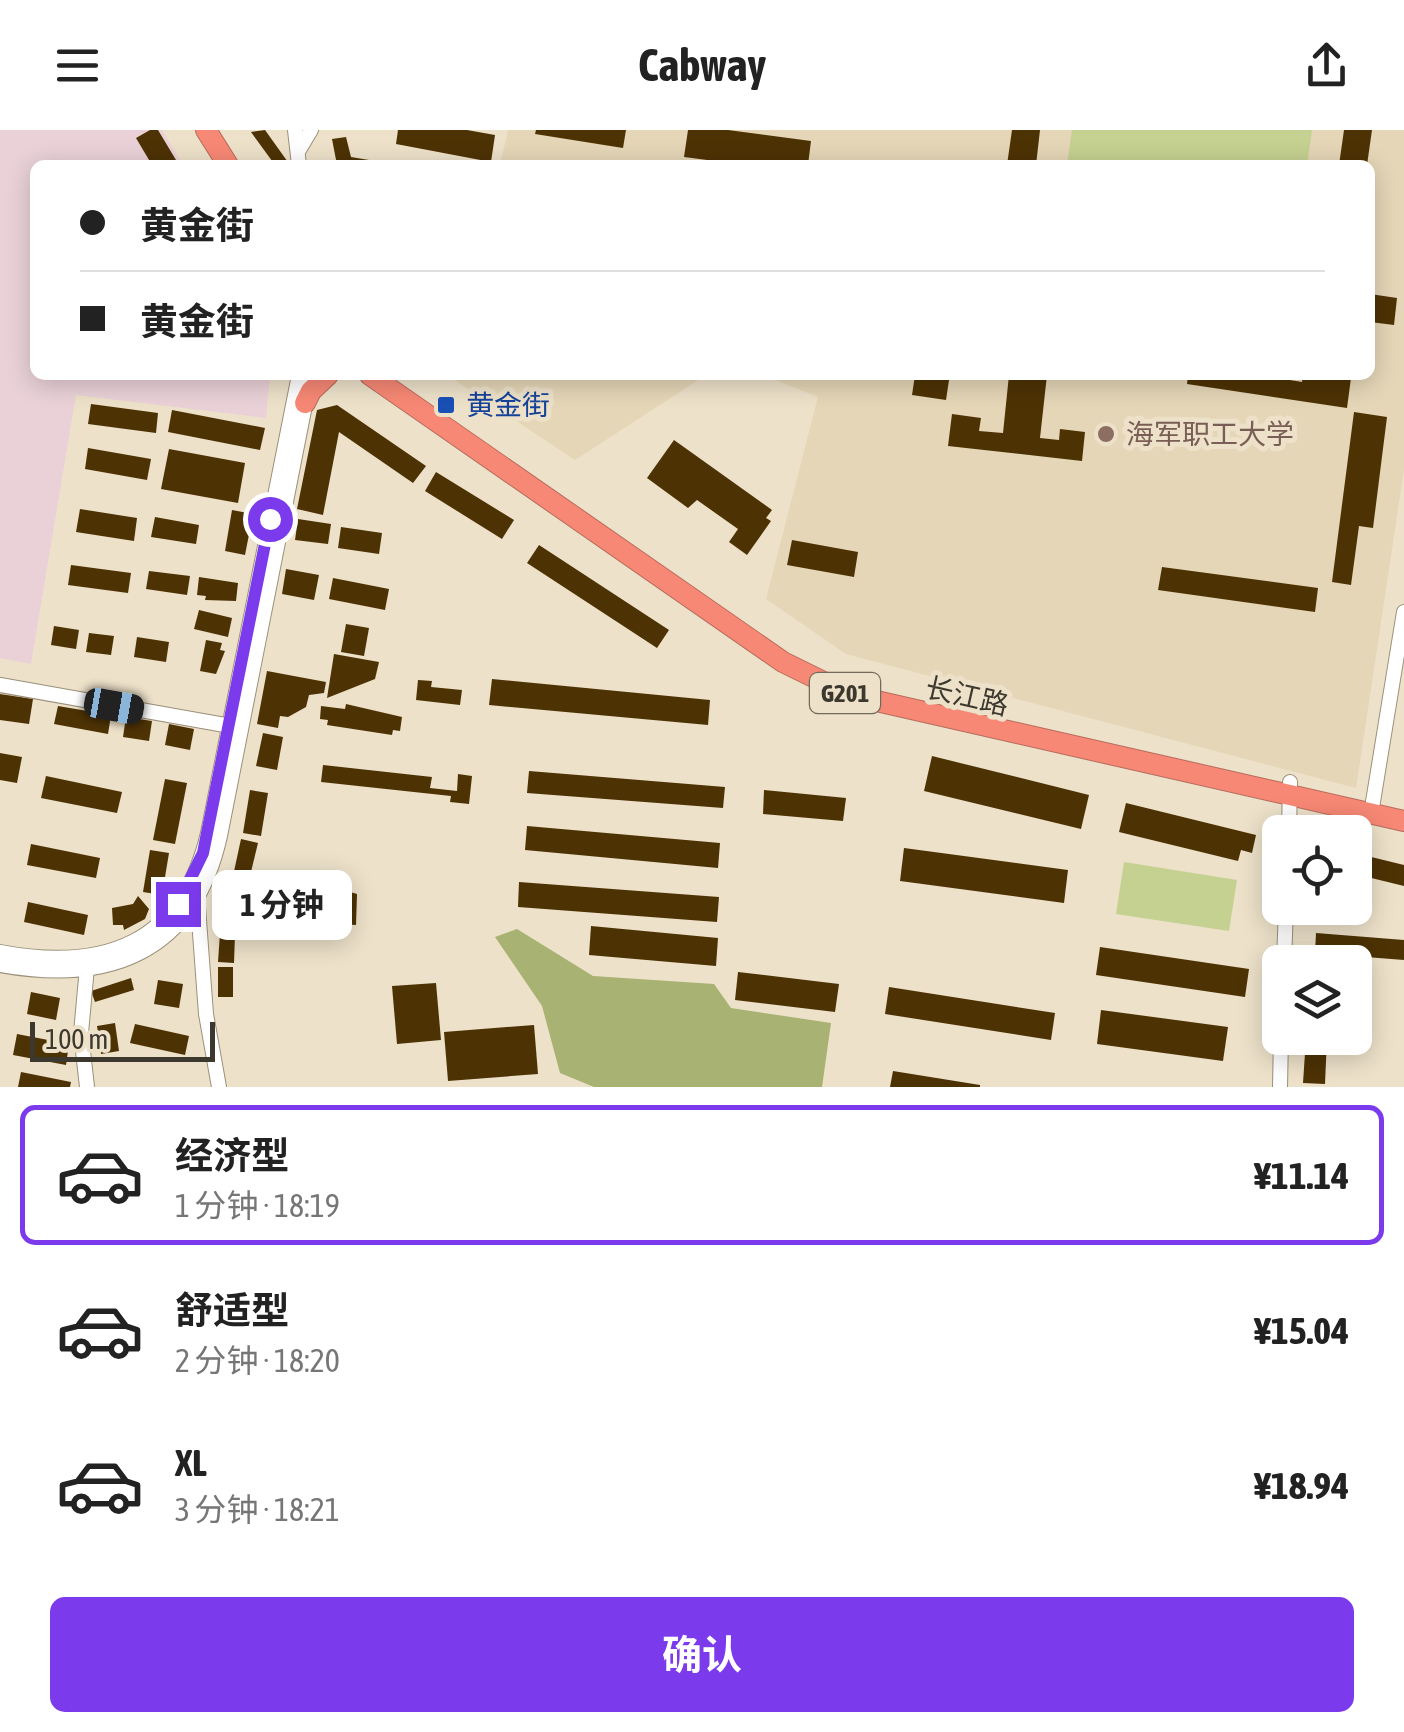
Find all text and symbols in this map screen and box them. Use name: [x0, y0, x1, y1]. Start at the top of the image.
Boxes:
icon: menu: [50, 38, 105, 93]
icon: share: [1299, 38, 1354, 93]
text: Cabway: [638, 39, 766, 91]
text: 黄金街: [140, 204, 254, 247]
text: 黄金街: [140, 300, 254, 343]
place label: 黄金街: [466, 389, 550, 421]
marker: 黄金街: [435, 394, 457, 416]
place label: 海军职工大学: [1126, 418, 1294, 450]
marker: 海军职工大学: [1095, 423, 1117, 445]
route start: [248, 497, 293, 542]
street label: 长江路: [922, 671, 1012, 721]
road number: G201: [810, 673, 880, 713]
car: [82, 686, 146, 726]
map controls: [1262, 815, 1372, 1055]
button: locate: [1262, 815, 1372, 925]
callout: 1 分钟: [213, 869, 353, 939]
route end: [156, 882, 201, 927]
text: 1 分钟: [240, 886, 324, 923]
button: layers: [1262, 945, 1372, 1055]
scale bar: [30, 1017, 215, 1061]
text: 100 m: [45, 1023, 108, 1055]
icon: car: [55, 1130, 145, 1220]
text: 经济型: [175, 1134, 289, 1177]
text: ¥11.14: [1254, 1154, 1349, 1197]
text: 1 分钟 · 18:19: [175, 1187, 340, 1224]
icon: car: [55, 1285, 145, 1375]
text: 舒适型: [175, 1289, 289, 1332]
text: ¥15.04: [1254, 1309, 1349, 1352]
text: 2 分钟 · 18:20: [175, 1342, 340, 1379]
icon: car: [55, 1440, 145, 1530]
text: XL: [175, 1441, 207, 1484]
text: ¥18.94: [1254, 1464, 1349, 1507]
text: 3 分钟 · 18:21: [175, 1491, 340, 1528]
button: 确认: [50, 1597, 1354, 1712]

